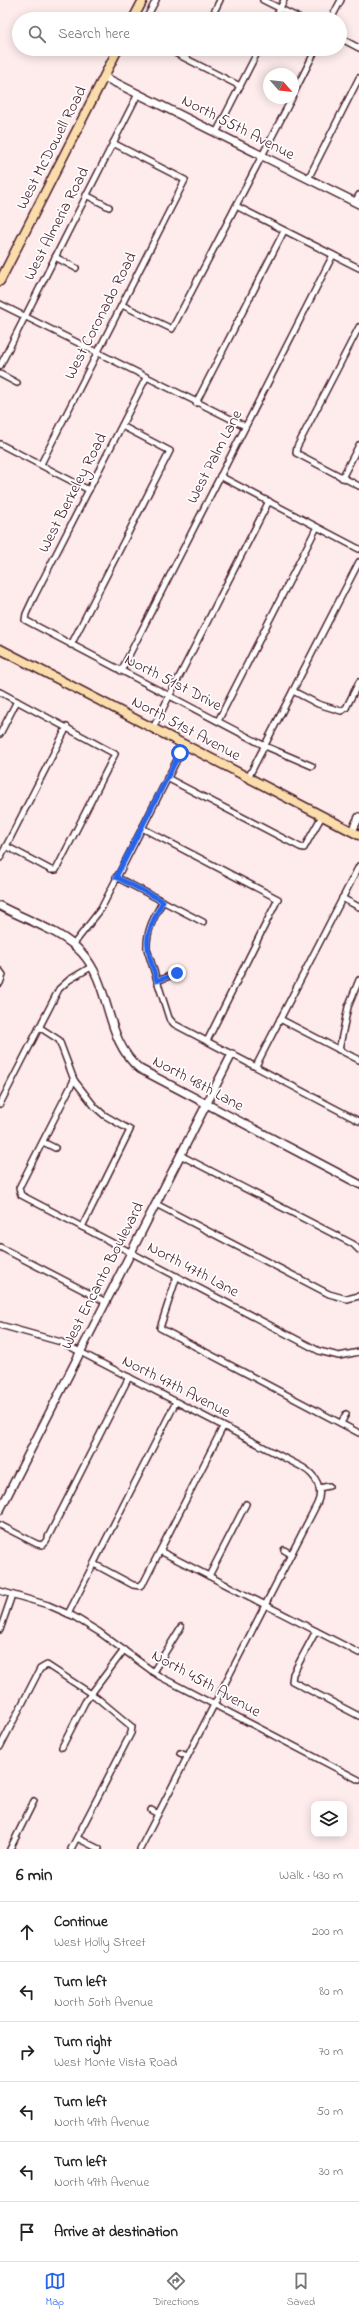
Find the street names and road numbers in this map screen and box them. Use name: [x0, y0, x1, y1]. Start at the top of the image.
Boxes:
street label: West McDowell Road: [10, 82, 94, 214]
street label: North 55th Avenue: [177, 89, 300, 167]
street label: West Almeria Road: [18, 163, 96, 285]
street label: West Coronado Road: [59, 248, 143, 384]
street label: West Palm Lane: [181, 405, 249, 508]
street label: West Berkeley Road: [32, 429, 114, 557]
street label: North 51st Drive: [120, 648, 227, 718]
street label: North 51st Avenue: [127, 690, 246, 768]
street label: North 48th Lane: [148, 1050, 249, 1119]
street label: West Encanto Boulevard: [55, 1198, 151, 1354]
street label: North 47th Lane: [143, 1236, 244, 1305]
street label: North 47th Avenue: [118, 1349, 235, 1425]
street label: North 45th Avenue: [147, 1644, 266, 1724]

